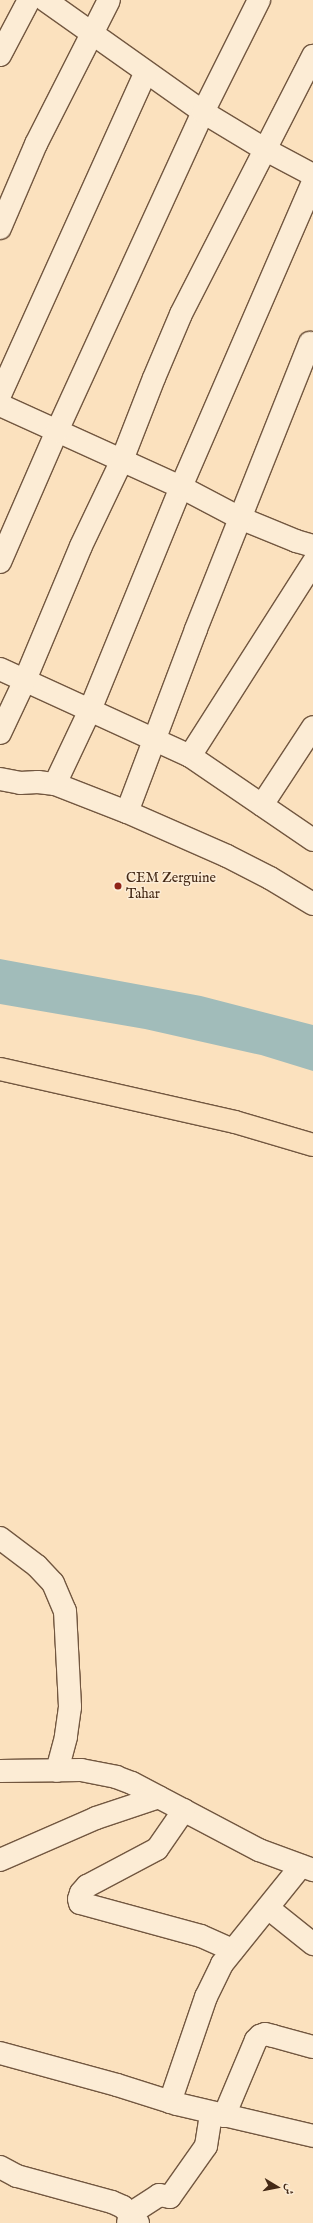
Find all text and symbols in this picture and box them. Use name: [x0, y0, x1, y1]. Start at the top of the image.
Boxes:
place label: CEM Zerguine Tahar: [126, 870, 216, 902]
marker: CEM Zerguine Tahar: [113, 881, 123, 891]
north arrow: [257, 2167, 297, 2207]
text: ش: [281, 2182, 297, 2196]

